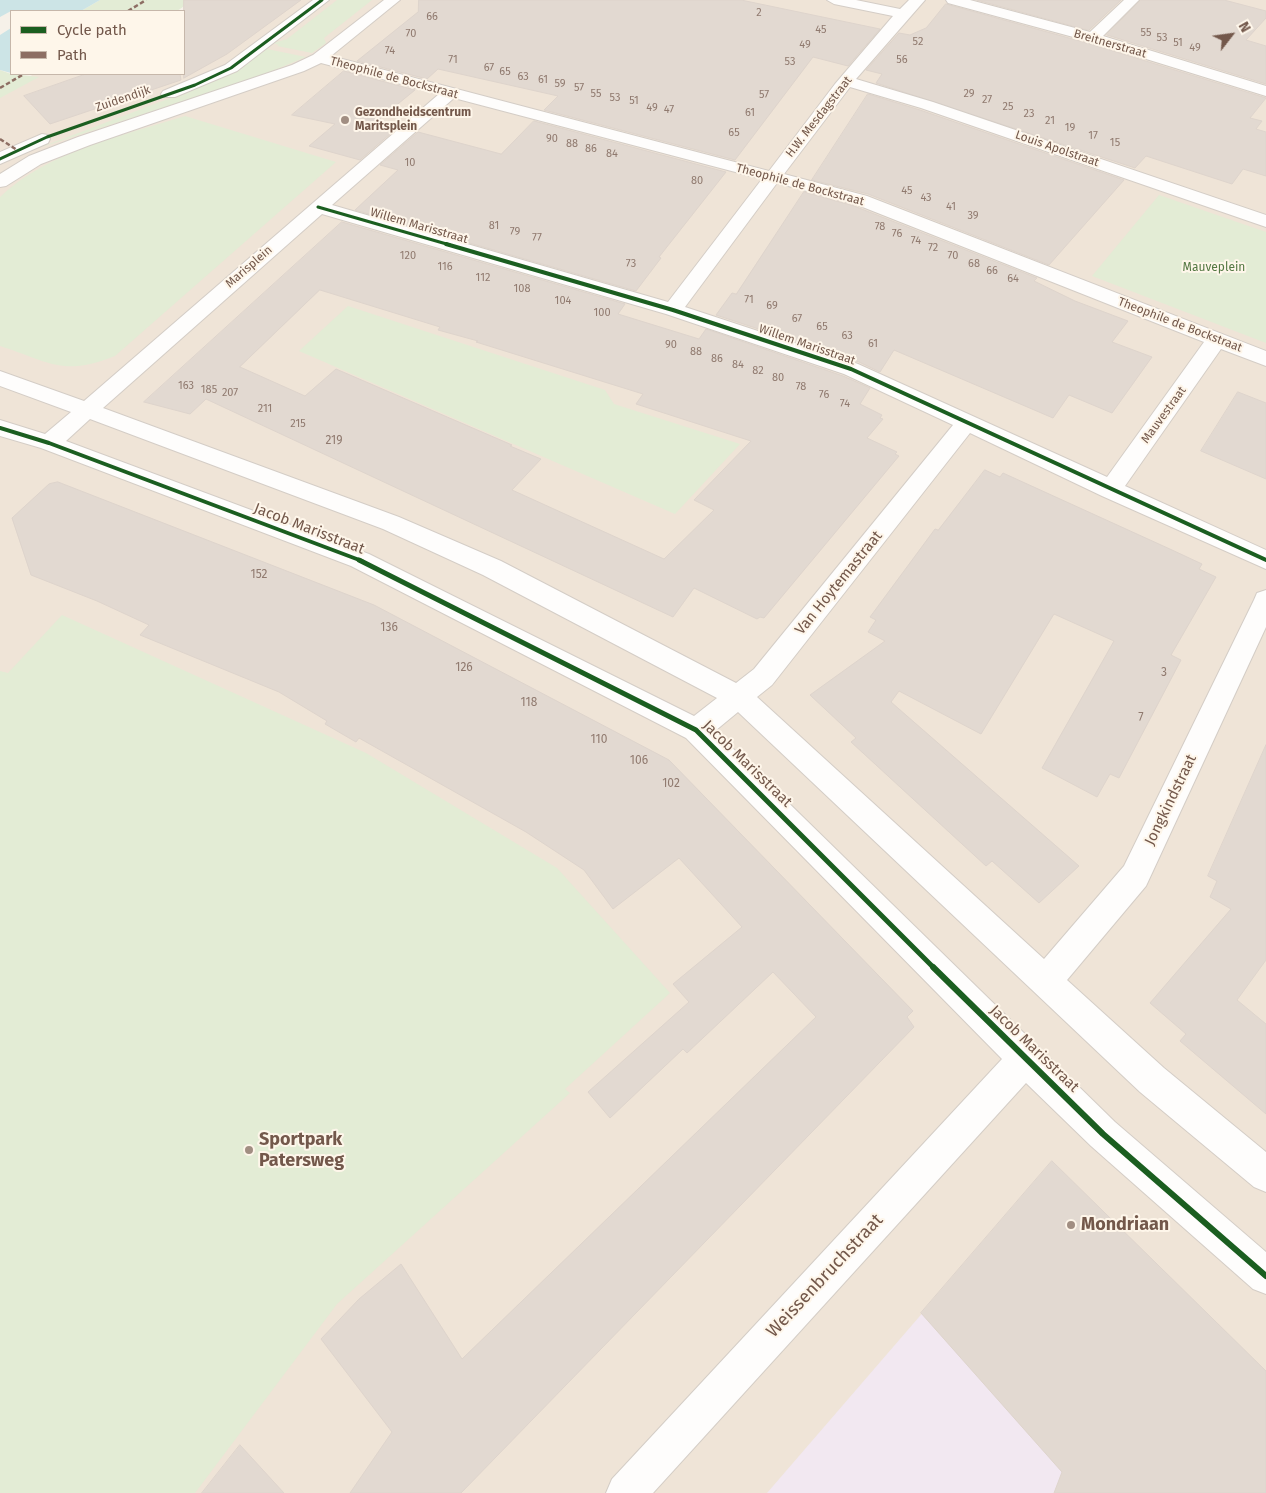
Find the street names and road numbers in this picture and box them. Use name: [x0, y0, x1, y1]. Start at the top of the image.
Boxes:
street label: Breitnerstraat: [1072, 27, 1148, 61]
street label: Theophile de Bockstraat: [328, 54, 460, 102]
street label: H.W. Mesdagstraat: [783, 74, 855, 160]
street label: Zuidendijk: [94, 83, 152, 115]
street label: Louis Apolstraat: [1013, 128, 1101, 170]
street label: Theophile de Bockstraat: [734, 161, 866, 209]
street label: Willem Marisstraat: [368, 205, 470, 247]
street label: Marisplein: [223, 243, 275, 291]
street label: Theophile de Bockstraat: [1116, 295, 1244, 355]
street label: Willem Marisstraat: [757, 322, 857, 368]
street label: Mauvestraat: [1139, 384, 1189, 446]
street label: Jacob Marisstraat: [251, 500, 367, 558]
street label: Van Hoytemastraat: [792, 527, 886, 639]
street label: Jacob Marisstraat: [699, 717, 795, 811]
street label: Jongkindstraat: [1141, 752, 1201, 848]
street label: Jacob Marisstraat: [986, 1002, 1082, 1096]
street label: Weissenbruchstraat: [762, 1210, 888, 1342]

